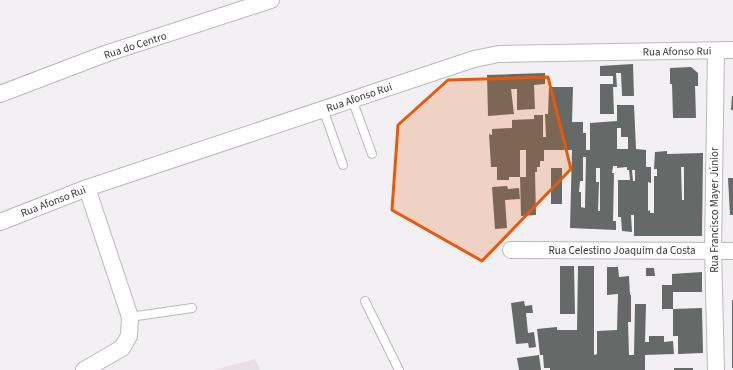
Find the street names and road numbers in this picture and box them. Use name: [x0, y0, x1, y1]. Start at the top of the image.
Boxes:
street label: Rua do Centro: [102, 28, 169, 63]
street label: Rua Afonso Rui: [643, 43, 711, 60]
street label: Rua Afonso Rui: [324, 79, 394, 116]
street label: Rua Francisco Mayer Júnior: [707, 147, 722, 273]
street label: Rua Afonso Rui: [18, 182, 88, 221]
street label: Rua Celestino Joaquim da Costa: [548, 243, 696, 258]

